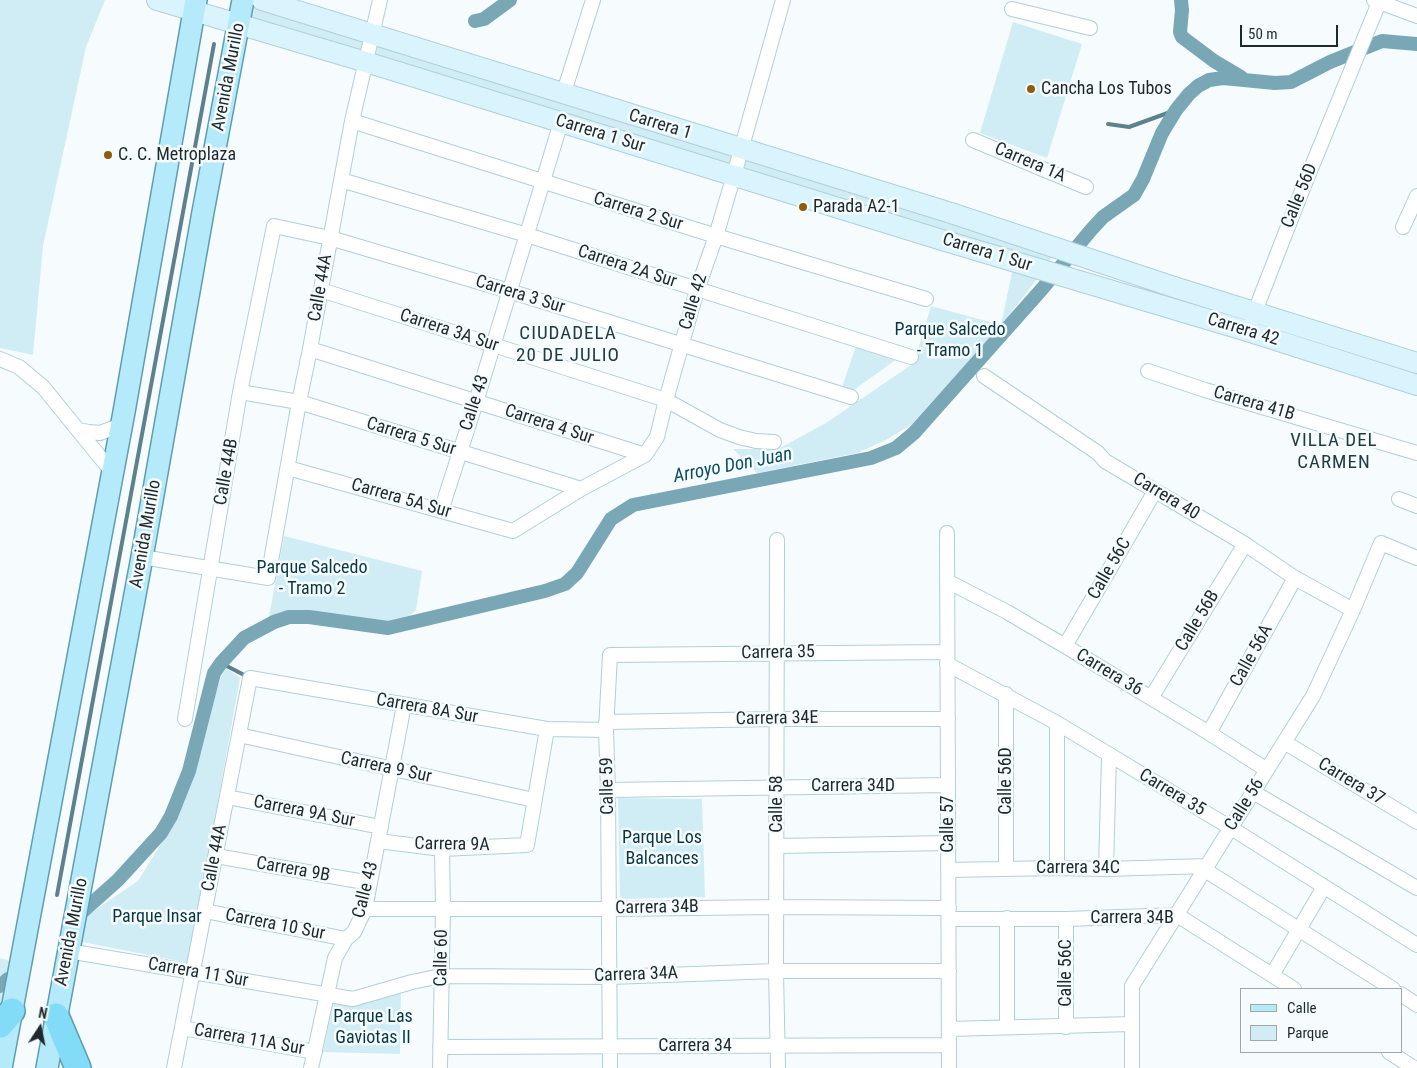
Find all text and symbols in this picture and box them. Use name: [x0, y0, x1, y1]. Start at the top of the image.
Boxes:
scale bar: [1242, 15, 1340, 47]
street label: Avenida Murillo: [208, 21, 250, 133]
text: 50 m: [1248, 25, 1278, 43]
place label: Cancha Los Tubos: [1041, 78, 1172, 100]
marker: Cancha Los Tubos: [1025, 83, 1037, 95]
street label: Carrera 1: [626, 105, 694, 145]
street label: Carrera 1 Sur: [553, 110, 647, 158]
street label: Carrera 1A: [991, 138, 1069, 188]
place label: C. C. Metroplaza: [118, 144, 236, 166]
marker: C. C. Metroplaza: [102, 149, 114, 161]
street label: Calle 56D: [1277, 161, 1323, 231]
street label: Carrera 2 Sur: [591, 188, 685, 236]
place label: Parada A2-1: [813, 196, 900, 218]
marker: Parada A2-1: [797, 201, 809, 213]
street label: Carrera 1 Sur: [940, 229, 1034, 277]
street label: Carrera 2A Sur: [575, 241, 679, 293]
street label: Calle 44A: [304, 253, 338, 323]
street label: Carrera 3 Sur: [473, 271, 567, 319]
street label: Calle 42: [675, 271, 713, 333]
street label: Carrera 3A Sur: [397, 305, 501, 357]
street label: Carrera 42: [1205, 309, 1281, 351]
park label: Parque Salcedo - Tramo 1: [895, 319, 1005, 362]
district label: CIUDADELA 20 DE JULIO: [515, 323, 621, 367]
street label: Calle 43: [456, 372, 494, 434]
street label: Carrera 41B: [1211, 382, 1297, 426]
street label: Carrera 4 Sur: [502, 400, 596, 450]
street label: Carrera 5 Sur: [364, 413, 458, 461]
district label: VILLA DEL CARMEN: [1289, 430, 1379, 474]
street label: Calle 44B: [211, 437, 243, 507]
water label: Arroyo Don Juan: [672, 443, 794, 489]
street label: Carrera 40: [1129, 469, 1203, 525]
street label: Carrera 5A Sur: [349, 474, 453, 524]
street label: Avenida Murillo: [126, 478, 166, 590]
street label: Calle 56C: [1084, 534, 1136, 604]
park label: Parque Salcedo - Tramo 2: [257, 557, 367, 600]
street label: Calle 56B: [1171, 587, 1225, 655]
street label: Calle 56A: [1226, 621, 1278, 691]
street label: Carrera 35: [741, 642, 815, 664]
street label: Carrera 36: [1072, 645, 1146, 701]
street label: Carrera 8A Sur: [374, 689, 480, 729]
street label: Carrera 34E: [735, 707, 819, 731]
street label: Calle 56D: [995, 747, 1017, 815]
street label: Carrera 9 Sur: [339, 748, 433, 788]
street label: Carrera 37: [1314, 754, 1388, 810]
street label: Calle 59: [597, 757, 619, 815]
street label: Carrera 35: [1135, 765, 1209, 821]
street label: Calle 58: [766, 775, 788, 833]
street label: Carrera 34D: [811, 775, 895, 797]
street label: Calle 56: [1221, 775, 1269, 835]
street label: Carrera 9A Sur: [251, 792, 357, 832]
street label: Calle 57: [937, 795, 959, 853]
street label: Calle 44A: [198, 823, 232, 893]
park label: Parque Los Balcances: [622, 827, 702, 870]
street label: Carrera 9A: [414, 834, 490, 856]
street label: Carrera 9B: [254, 853, 332, 887]
street label: Carrera 34C: [1036, 857, 1120, 879]
street label: Calle 43: [349, 860, 383, 920]
street label: Avenida Murillo: [51, 876, 93, 988]
street label: Carrera 34B: [615, 896, 699, 920]
street label: Carrera 10 Sur: [223, 905, 327, 945]
park label: Parque Insar: [112, 906, 202, 928]
street label: Carrera 34B: [1090, 907, 1174, 929]
street label: Calle 60: [431, 929, 453, 987]
street label: Calle 56C: [1055, 939, 1077, 1007]
street label: Carrera 11 Sur: [146, 954, 250, 992]
street label: Carrera 34A: [594, 963, 678, 987]
legend: [1240, 988, 1402, 1053]
text: Calle: [1287, 999, 1317, 1017]
north arrow: [15, 1003, 65, 1053]
text: N: [37, 1005, 49, 1022]
park label: Parque Las Gaviotas II: [333, 1006, 413, 1048]
street label: Carrera 11A Sur: [192, 1020, 306, 1060]
text: Parque: [1287, 1024, 1329, 1042]
street label: Carrera 34: [658, 1035, 732, 1057]

